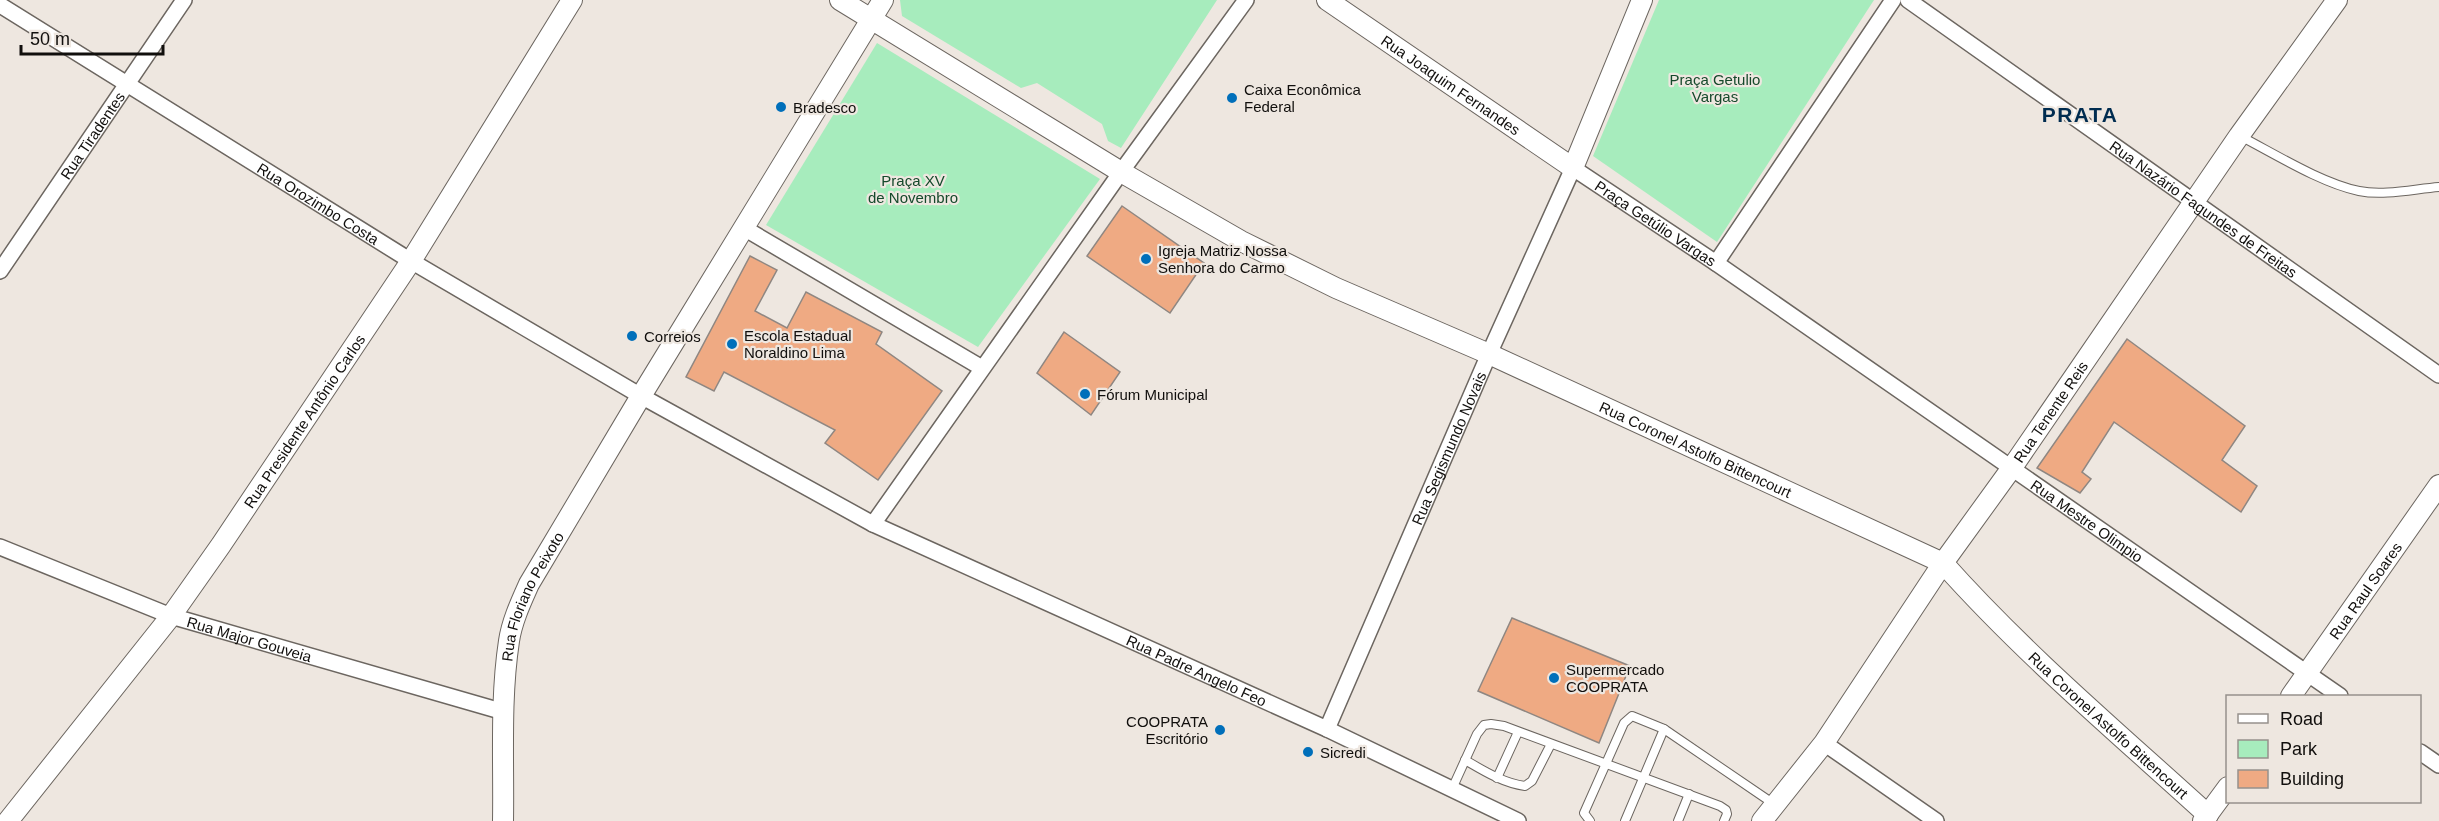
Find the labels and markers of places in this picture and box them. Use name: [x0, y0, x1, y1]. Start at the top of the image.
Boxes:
place label: Caixa Econômica Federal: [1244, 81, 1361, 115]
marker: Caixa Econômica Federal: [1225, 91, 1239, 105]
place label: Bradesco: [793, 99, 856, 116]
marker: Bradesco: [774, 100, 788, 114]
place label: Igreja Matriz Nossa Senhora do Carmo: [1158, 242, 1288, 276]
marker: Igreja Matriz Nossa Senhora do Carmo: [1139, 252, 1153, 266]
place label: Escola Estadual Noraldino Lima: [744, 327, 852, 361]
place label: Correios: [644, 328, 701, 345]
marker: Correios: [625, 329, 639, 343]
marker: Escola Estadual Noraldino Lima: [725, 337, 739, 351]
place label: Fórum Municipal: [1097, 386, 1208, 403]
marker: Fórum Municipal: [1078, 387, 1092, 401]
place label: Supermercado COOPRATA: [1566, 661, 1664, 695]
marker: Supermercado COOPRATA: [1547, 671, 1561, 685]
place label: COOPRATA Escritório: [1126, 713, 1208, 747]
marker: COOPRATA Escritório: [1213, 723, 1227, 737]
place label: Sicredi: [1320, 744, 1366, 761]
marker: Sicredi: [1301, 745, 1315, 759]

